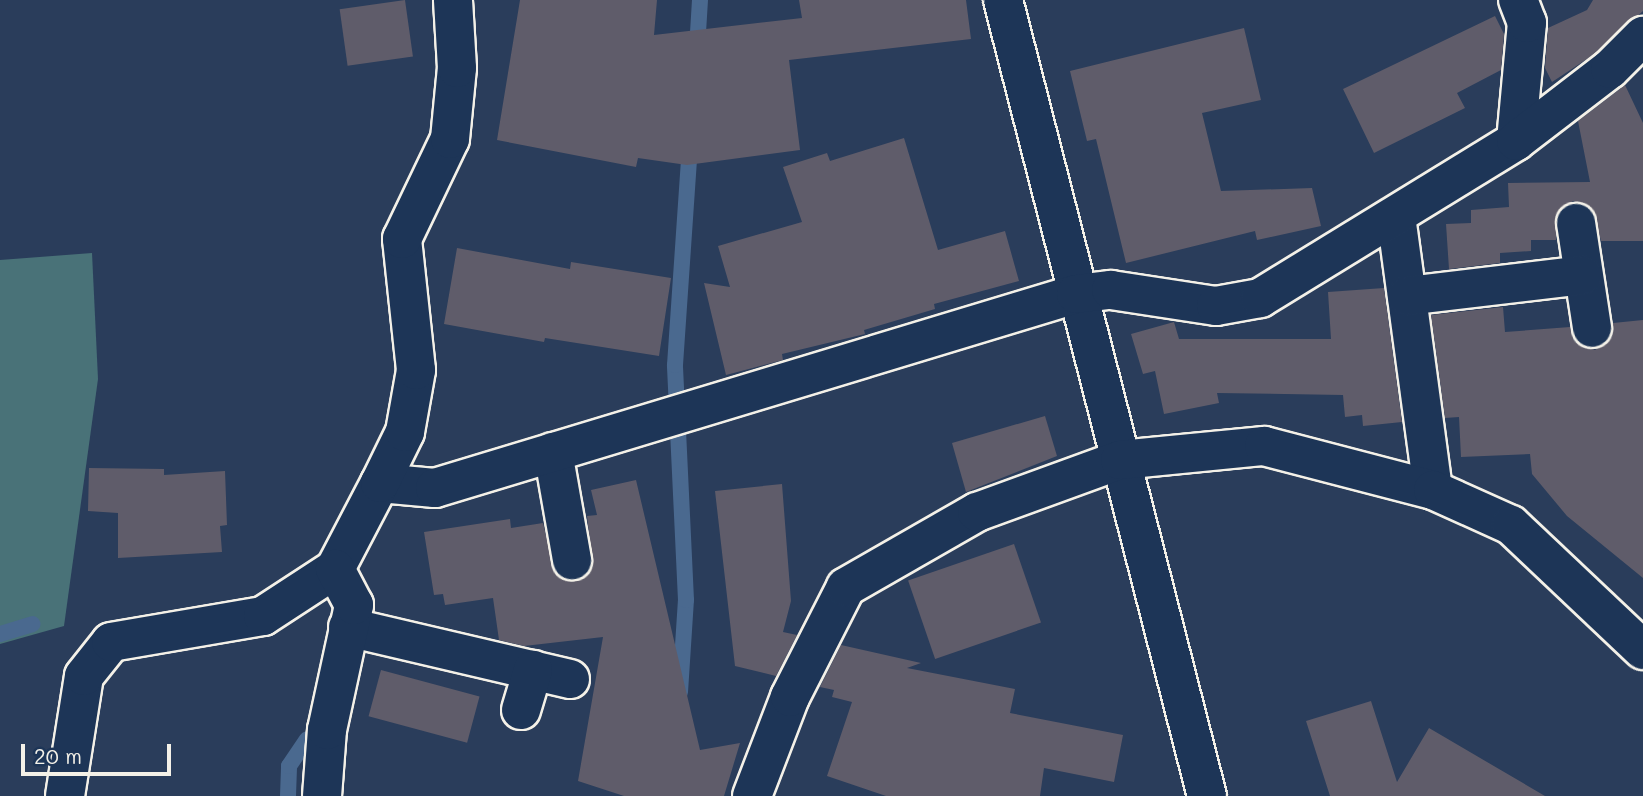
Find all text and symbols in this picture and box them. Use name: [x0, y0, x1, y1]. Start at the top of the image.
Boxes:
scale bar: [24, 730, 175, 774]
text: 20 m: [34, 742, 82, 769]

